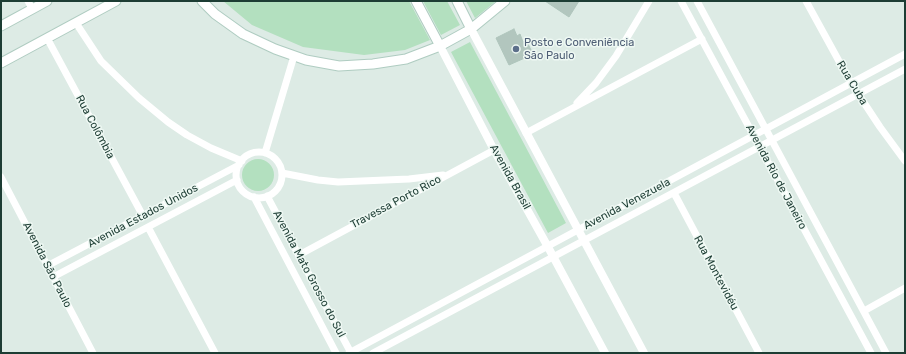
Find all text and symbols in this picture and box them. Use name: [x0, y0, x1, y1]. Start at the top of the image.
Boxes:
place label: Posto e Conveniência São Paulo: [524, 36, 634, 62]
marker: Posto e Conveniência São Paulo: [511, 44, 521, 54]
street label: Rua Cuba: [834, 59, 870, 107]
street label: Rua Colômbia: [73, 93, 117, 161]
street label: Avenida Rio de Janeiro: [743, 122, 809, 232]
street label: Avenida Brasil: [487, 142, 533, 212]
street label: Travessa Porto Rico: [348, 173, 444, 231]
street label: Avenida Venezuela: [581, 176, 673, 232]
street label: Avenida Estados Unidos: [86, 181, 200, 251]
street label: Avenida Mato Grosso do Sul: [270, 208, 348, 340]
street label: Avenida São Paulo: [20, 220, 74, 310]
street label: Rua Montevidéu: [691, 233, 741, 313]

